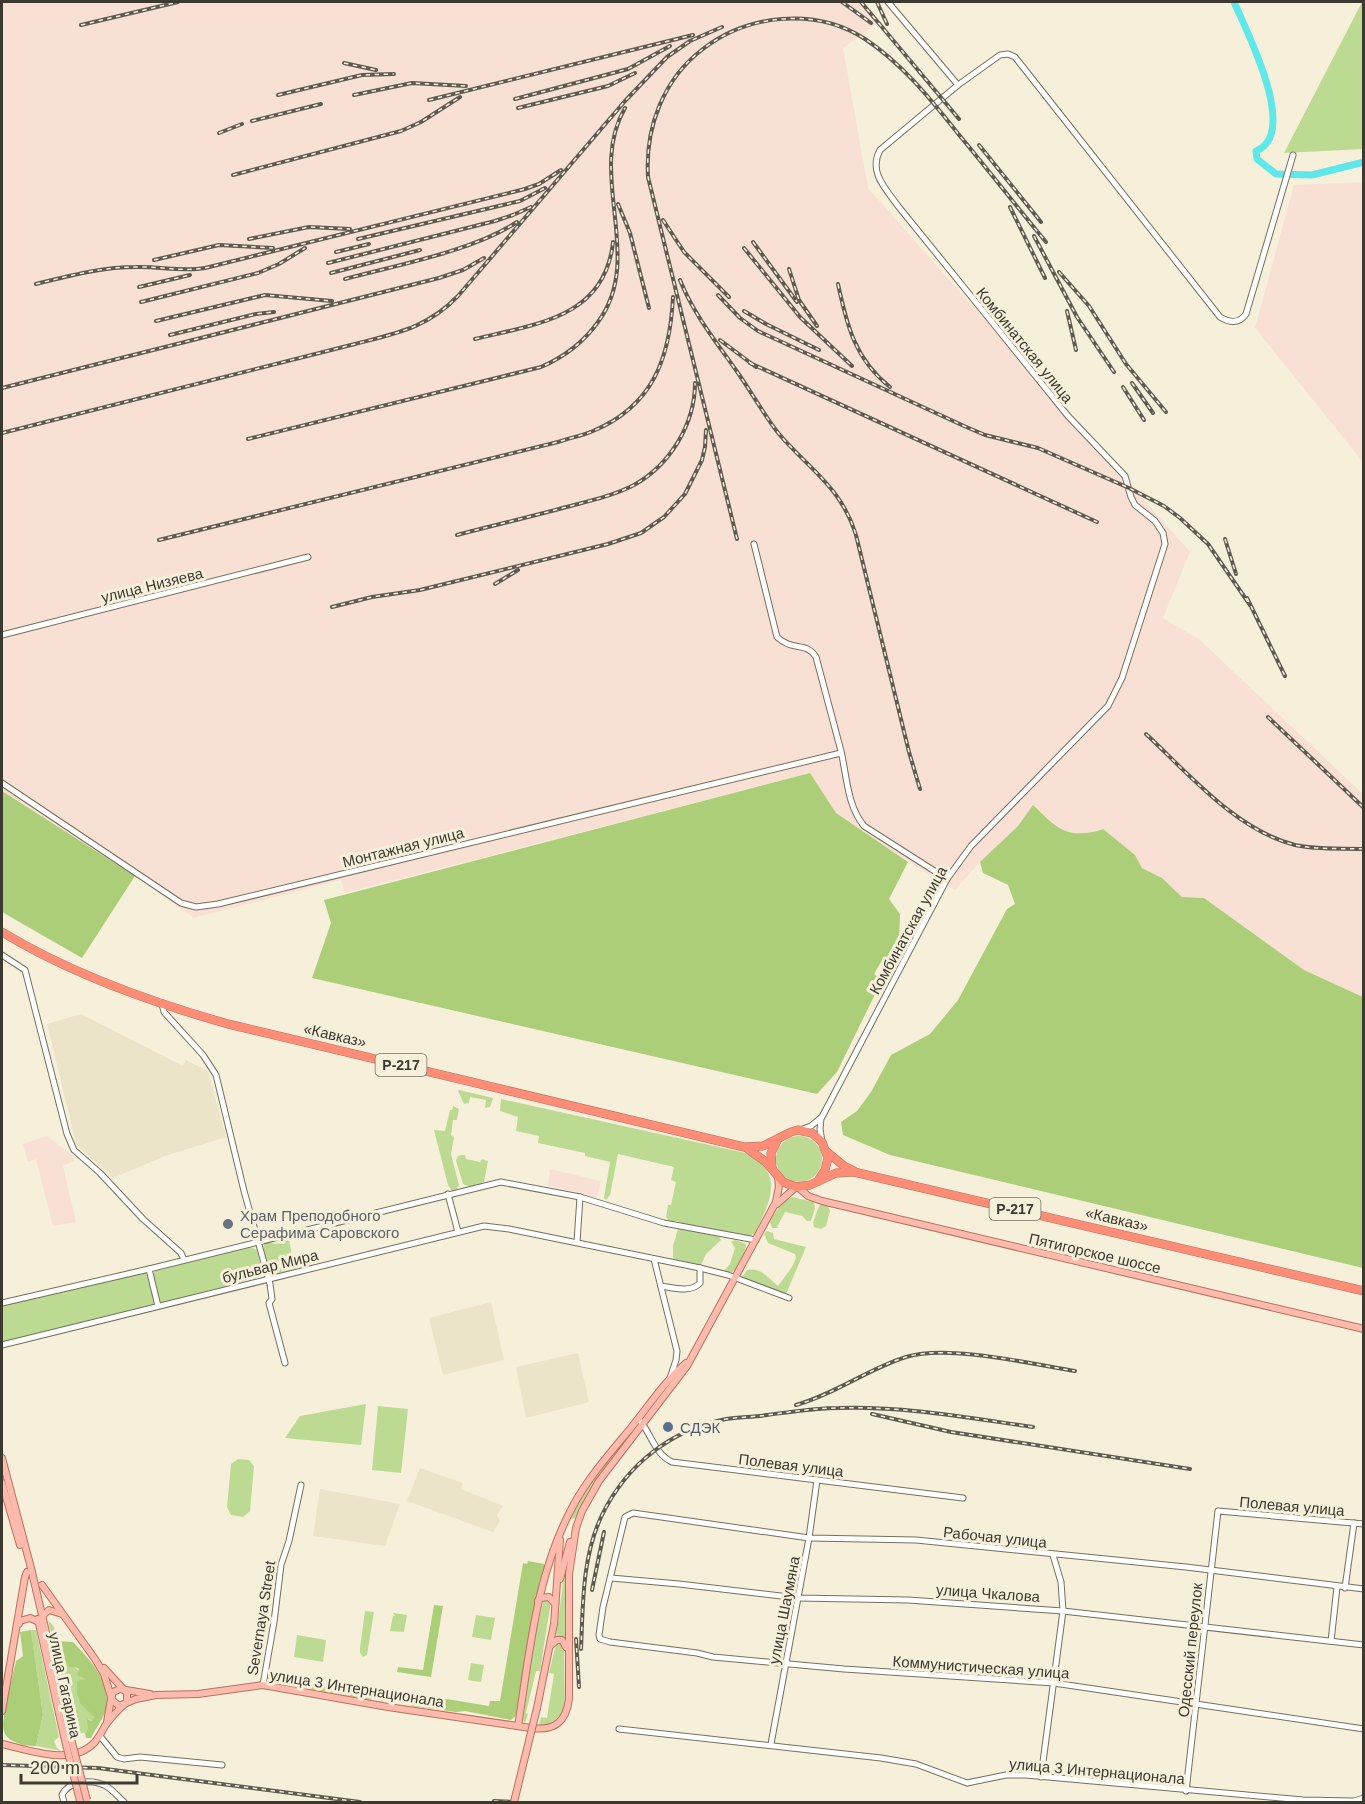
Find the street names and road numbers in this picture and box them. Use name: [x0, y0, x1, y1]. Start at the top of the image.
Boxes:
street label: Комбинатская улица: [973, 284, 1077, 407]
street label: улица Низяева: [99, 564, 205, 606]
street label: Монтажная улица: [341, 824, 466, 870]
street label: Комбинатская улица: [866, 863, 951, 997]
street label: «Кавказ»: [302, 1020, 368, 1050]
road number: Р-217: [376, 1054, 426, 1076]
road number: Р-217: [990, 1198, 1040, 1220]
street label: «Кавказ»: [1084, 1204, 1150, 1234]
street label: Пятигорское шоссе: [1027, 1230, 1163, 1276]
street label: бульвар Мира: [220, 1246, 320, 1286]
street label: Полевая улица: [738, 1450, 845, 1480]
street label: Полевая улица: [1239, 1493, 1346, 1519]
street label: Рабочая улица: [942, 1523, 1048, 1551]
street label: улица Шаумяна: [765, 1554, 803, 1665]
street label: Severnaya Street: [244, 1559, 279, 1677]
street label: улица Чкалова: [936, 1581, 1041, 1605]
street label: Одесский переулок: [1174, 1582, 1206, 1718]
street label: улица Гагарина: [45, 1630, 85, 1740]
street label: Коммунистическая улица: [892, 1652, 1071, 1682]
street label: улица 3 Интернационала: [269, 1666, 446, 1710]
street label: улица 3 Интернационала: [1009, 1755, 1186, 1787]

